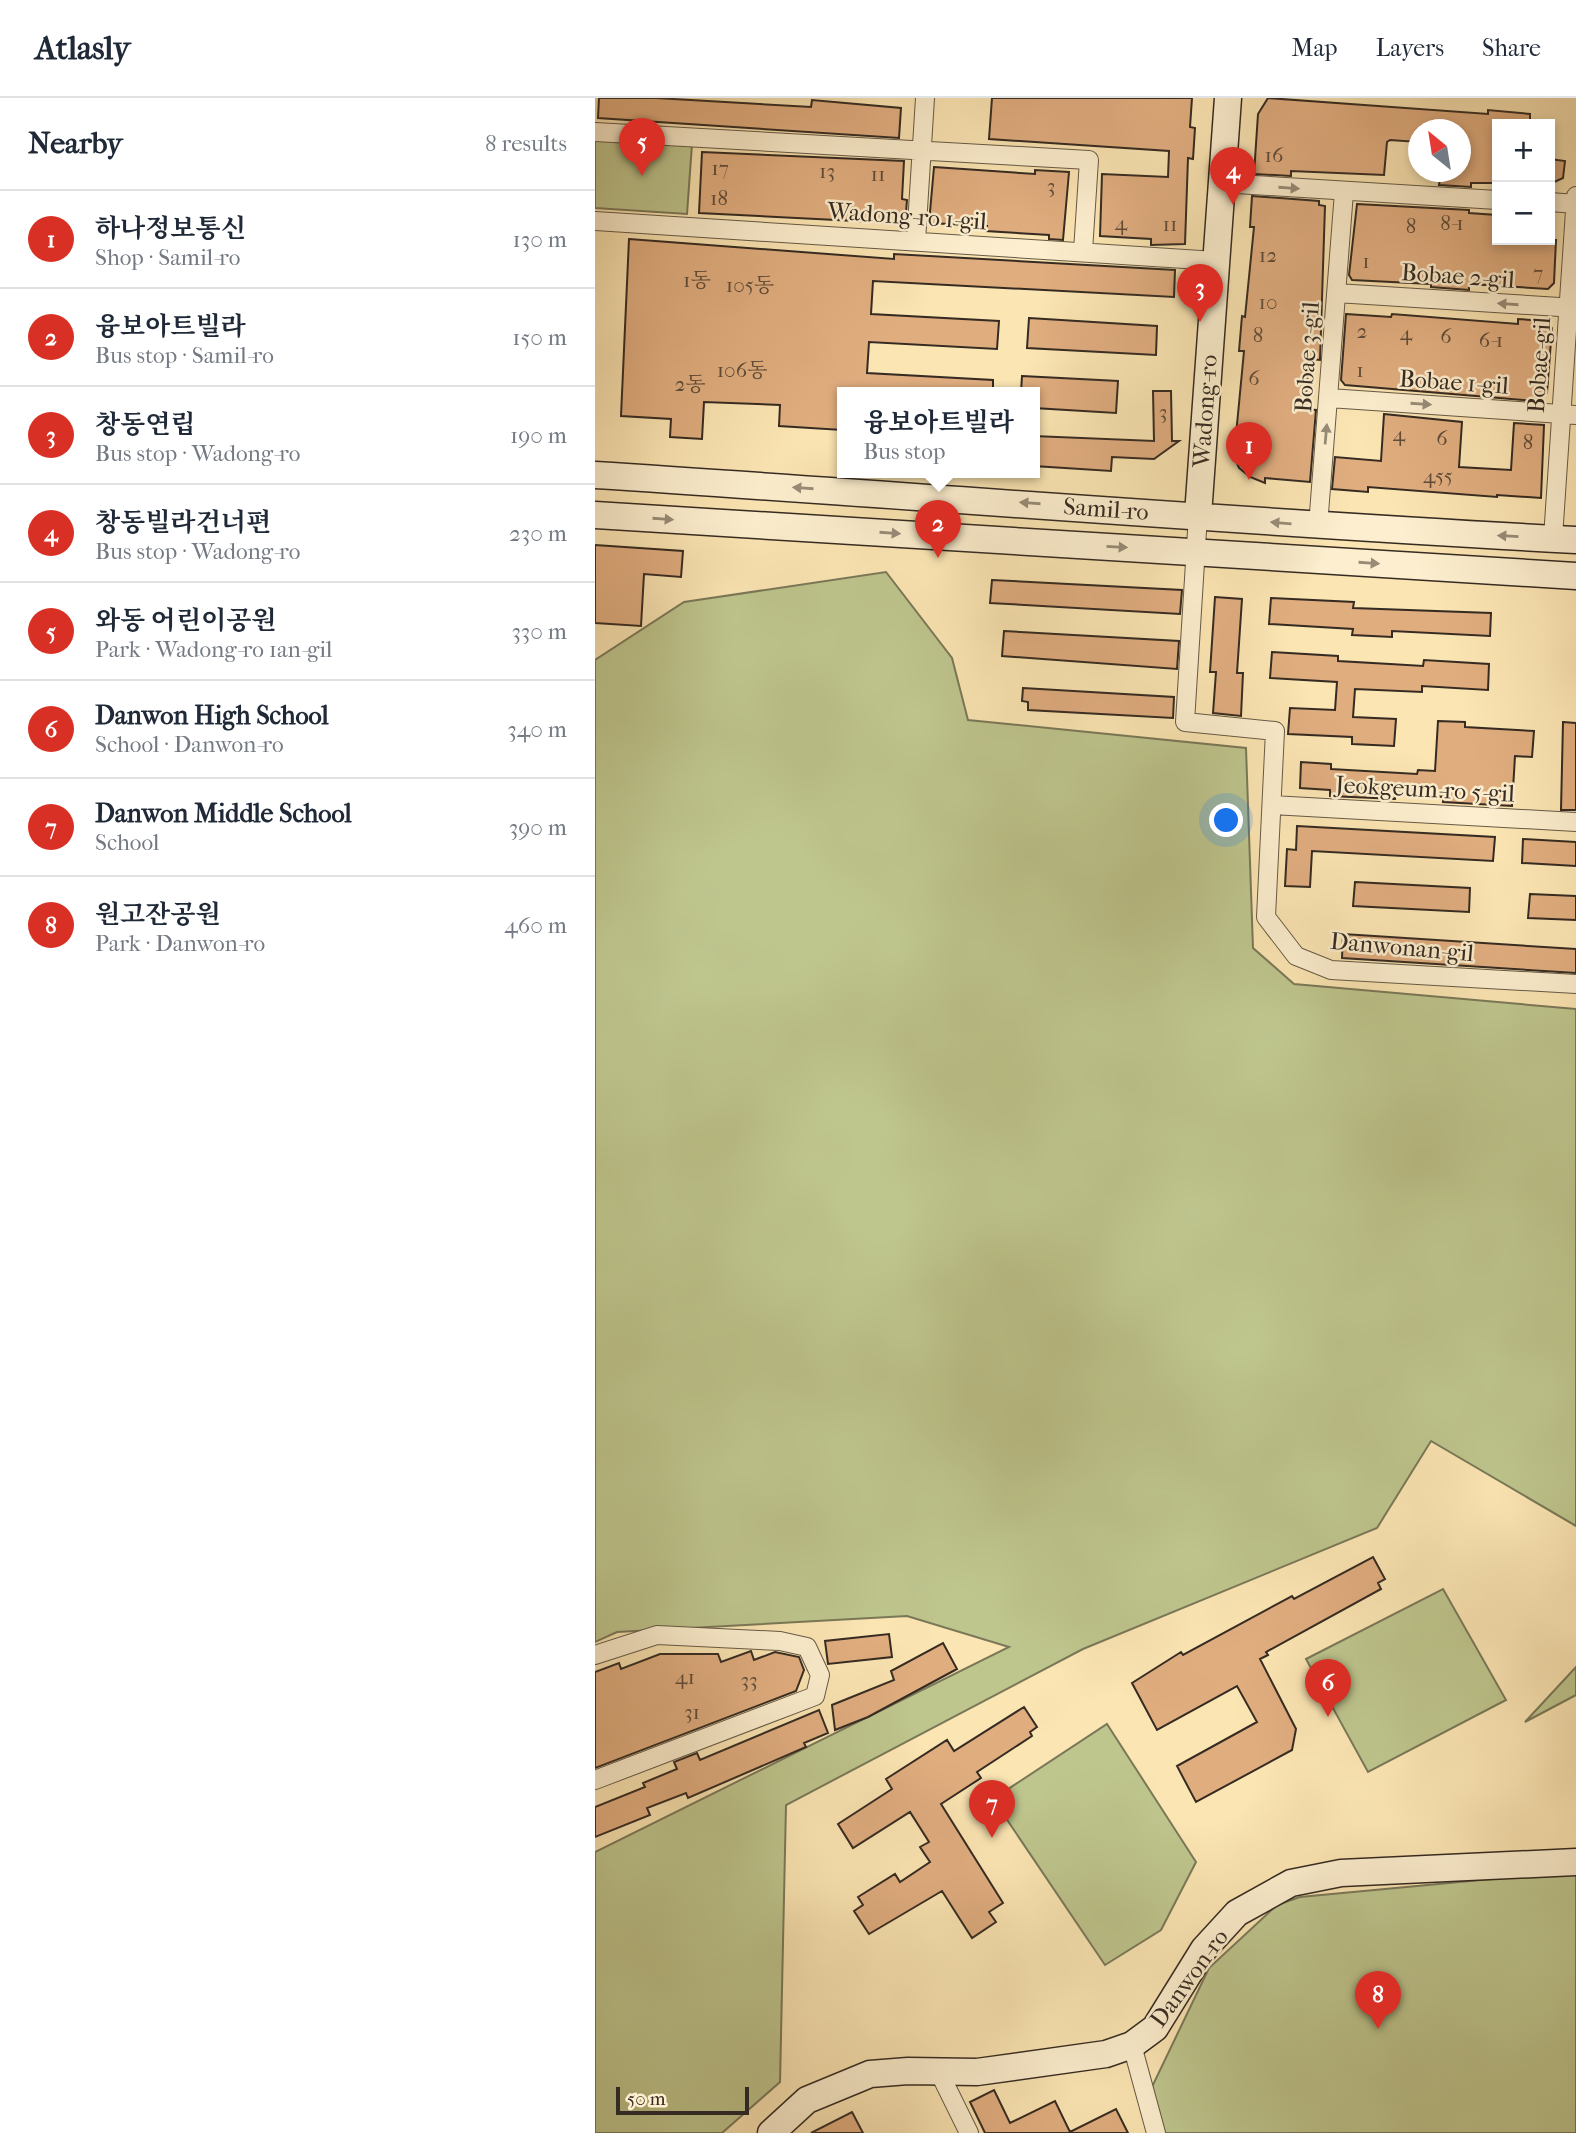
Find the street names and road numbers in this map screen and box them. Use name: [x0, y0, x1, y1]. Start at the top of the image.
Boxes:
street label: Wadong-ro 1-gil: [825, 196, 988, 236]
street label: Bobae 2-gil: [1400, 258, 1516, 294]
street label: Bobae 3-gil: [1289, 300, 1325, 413]
street label: Bobae-gil: [1522, 316, 1556, 414]
street label: Wadong-ro: [1187, 354, 1223, 469]
street label: Bobae 1-gil: [1398, 364, 1510, 400]
street label: Samil-ro: [1062, 492, 1150, 526]
street label: Jeokgeum-ro 5-gil: [1333, 770, 1516, 808]
street label: Danwonan-gil: [1329, 927, 1475, 967]
street label: Danwon-ro: [1144, 1923, 1234, 2033]

